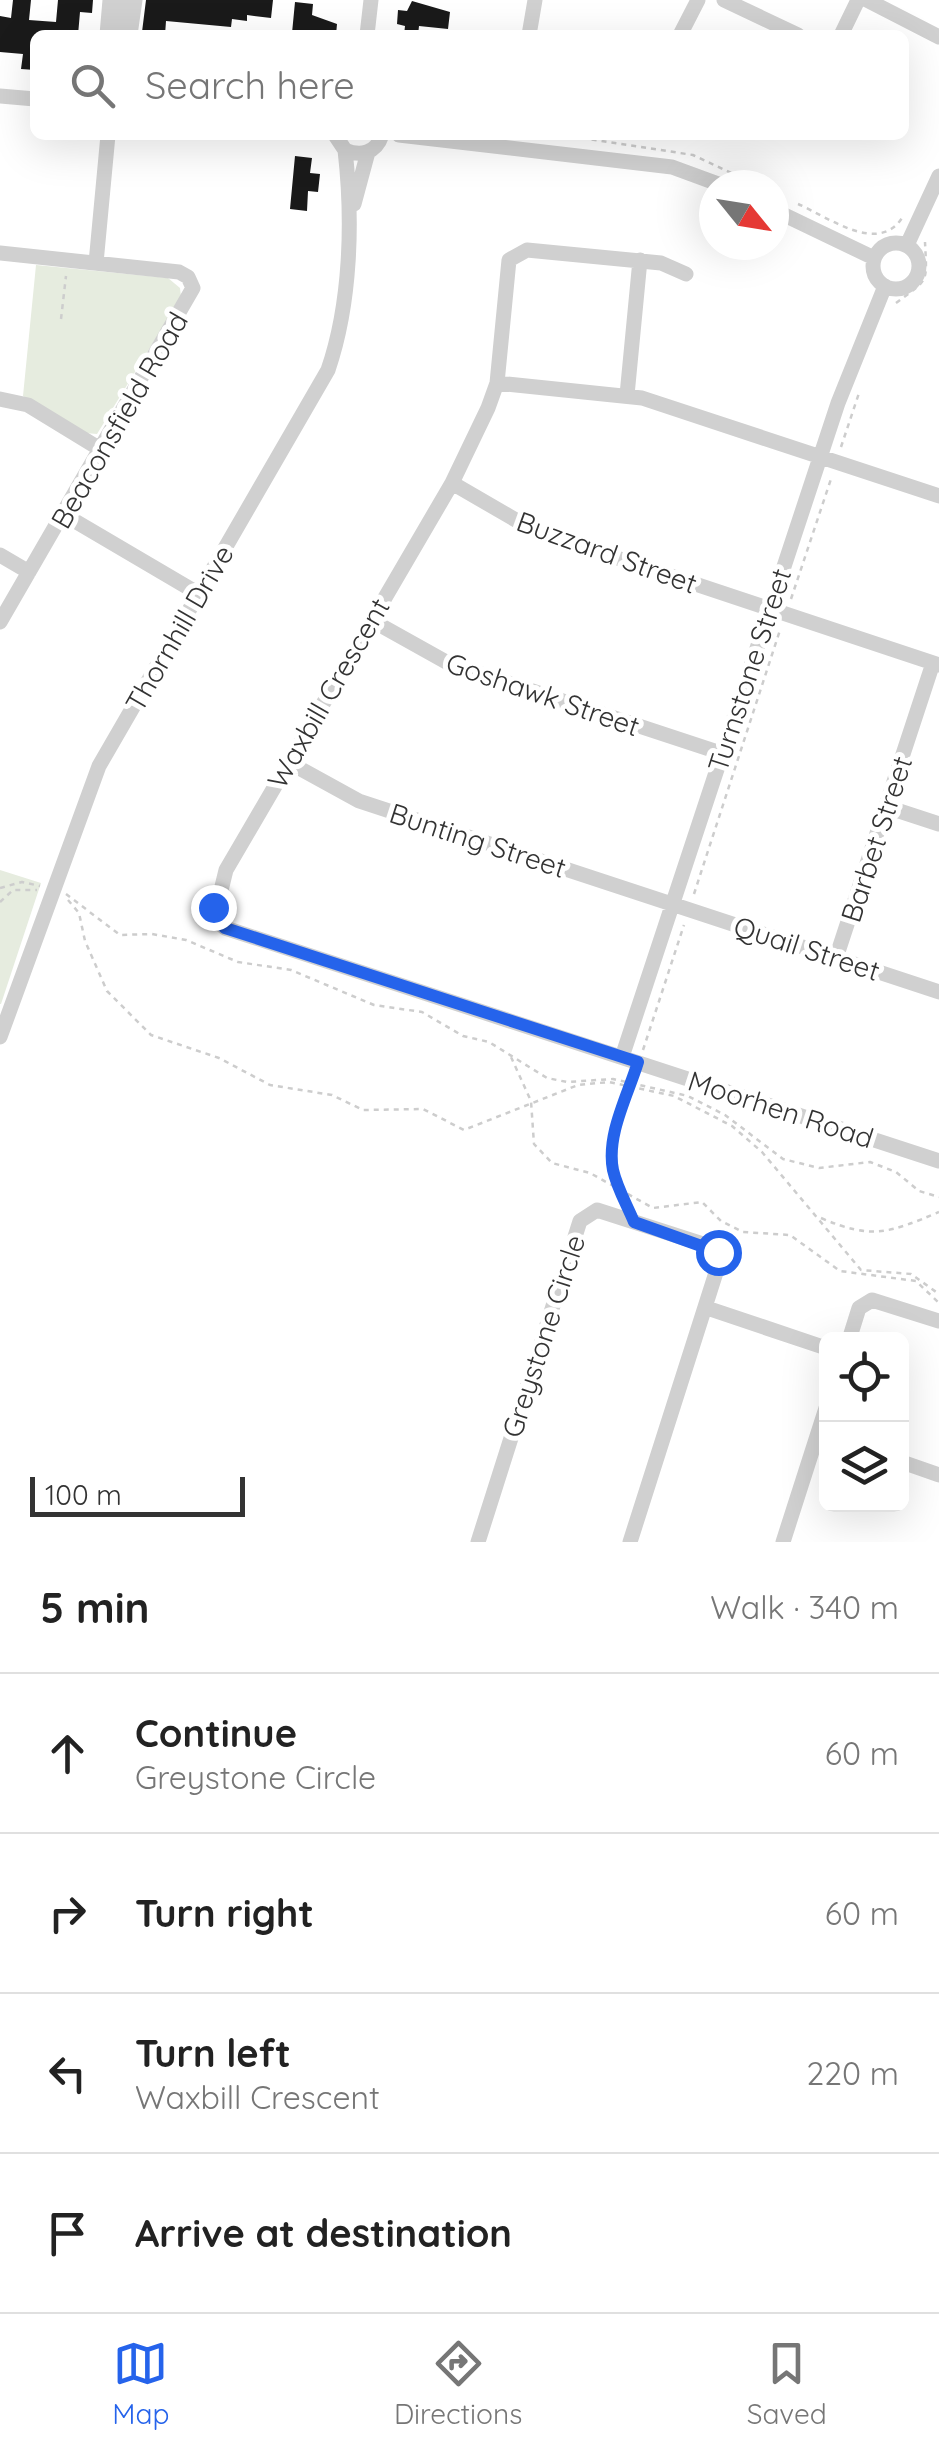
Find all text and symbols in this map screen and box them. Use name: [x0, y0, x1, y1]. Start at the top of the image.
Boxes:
search box: [30, 30, 909, 140]
icon: search: [65, 58, 120, 113]
text: Search here: [145, 61, 355, 109]
north arrow: [699, 170, 789, 260]
street label: Beaconsfield Road: [43, 306, 195, 534]
street label: Buzzard Street: [512, 503, 702, 601]
street label: Thornhill Drive: [117, 538, 241, 718]
street label: Turnstone Street: [700, 564, 798, 776]
street label: Waxbill Crescent: [259, 591, 397, 795]
street label: Goshawk Street: [442, 645, 644, 743]
street label: Barbet Street: [833, 752, 919, 926]
street label: Bunting Street: [385, 795, 571, 885]
route end: [191, 885, 237, 931]
street label: Quail Street: [730, 908, 884, 988]
street label: Moorhen Road: [684, 1063, 878, 1155]
street label: Greystone Circle: [494, 1230, 592, 1442]
route start: [696, 1230, 742, 1276]
map controls: [819, 1332, 909, 1512]
button: locate: [819, 1332, 909, 1422]
button: layers: [819, 1422, 909, 1512]
scale bar: [30, 1472, 245, 1516]
text: 100 m: [45, 1477, 122, 1512]
text: 5 min: [40, 1581, 150, 1634]
text: Walk · 340 m: [710, 1587, 899, 1627]
text: Continue: [135, 1709, 297, 1757]
icon: ahead: [40, 1726, 95, 1781]
text: 60 m: [825, 1733, 899, 1773]
text: Greystone Circle: [135, 1757, 376, 1797]
icon: right: [40, 1886, 95, 1941]
text: Turn right: [135, 1889, 314, 1937]
text: 60 m: [825, 1893, 899, 1933]
text: Turn left: [135, 2029, 291, 2077]
icon: left: [40, 2046, 95, 2101]
text: 220 m: [807, 2053, 899, 2093]
text: Waxbill Crescent: [135, 2077, 380, 2117]
icon: arrive: [40, 2206, 95, 2261]
text: Arrive at destination: [135, 2209, 512, 2257]
tab: Map: [112, 2336, 169, 2431]
tab: Directions: [394, 2336, 522, 2431]
tab: Saved: [747, 2336, 827, 2431]

